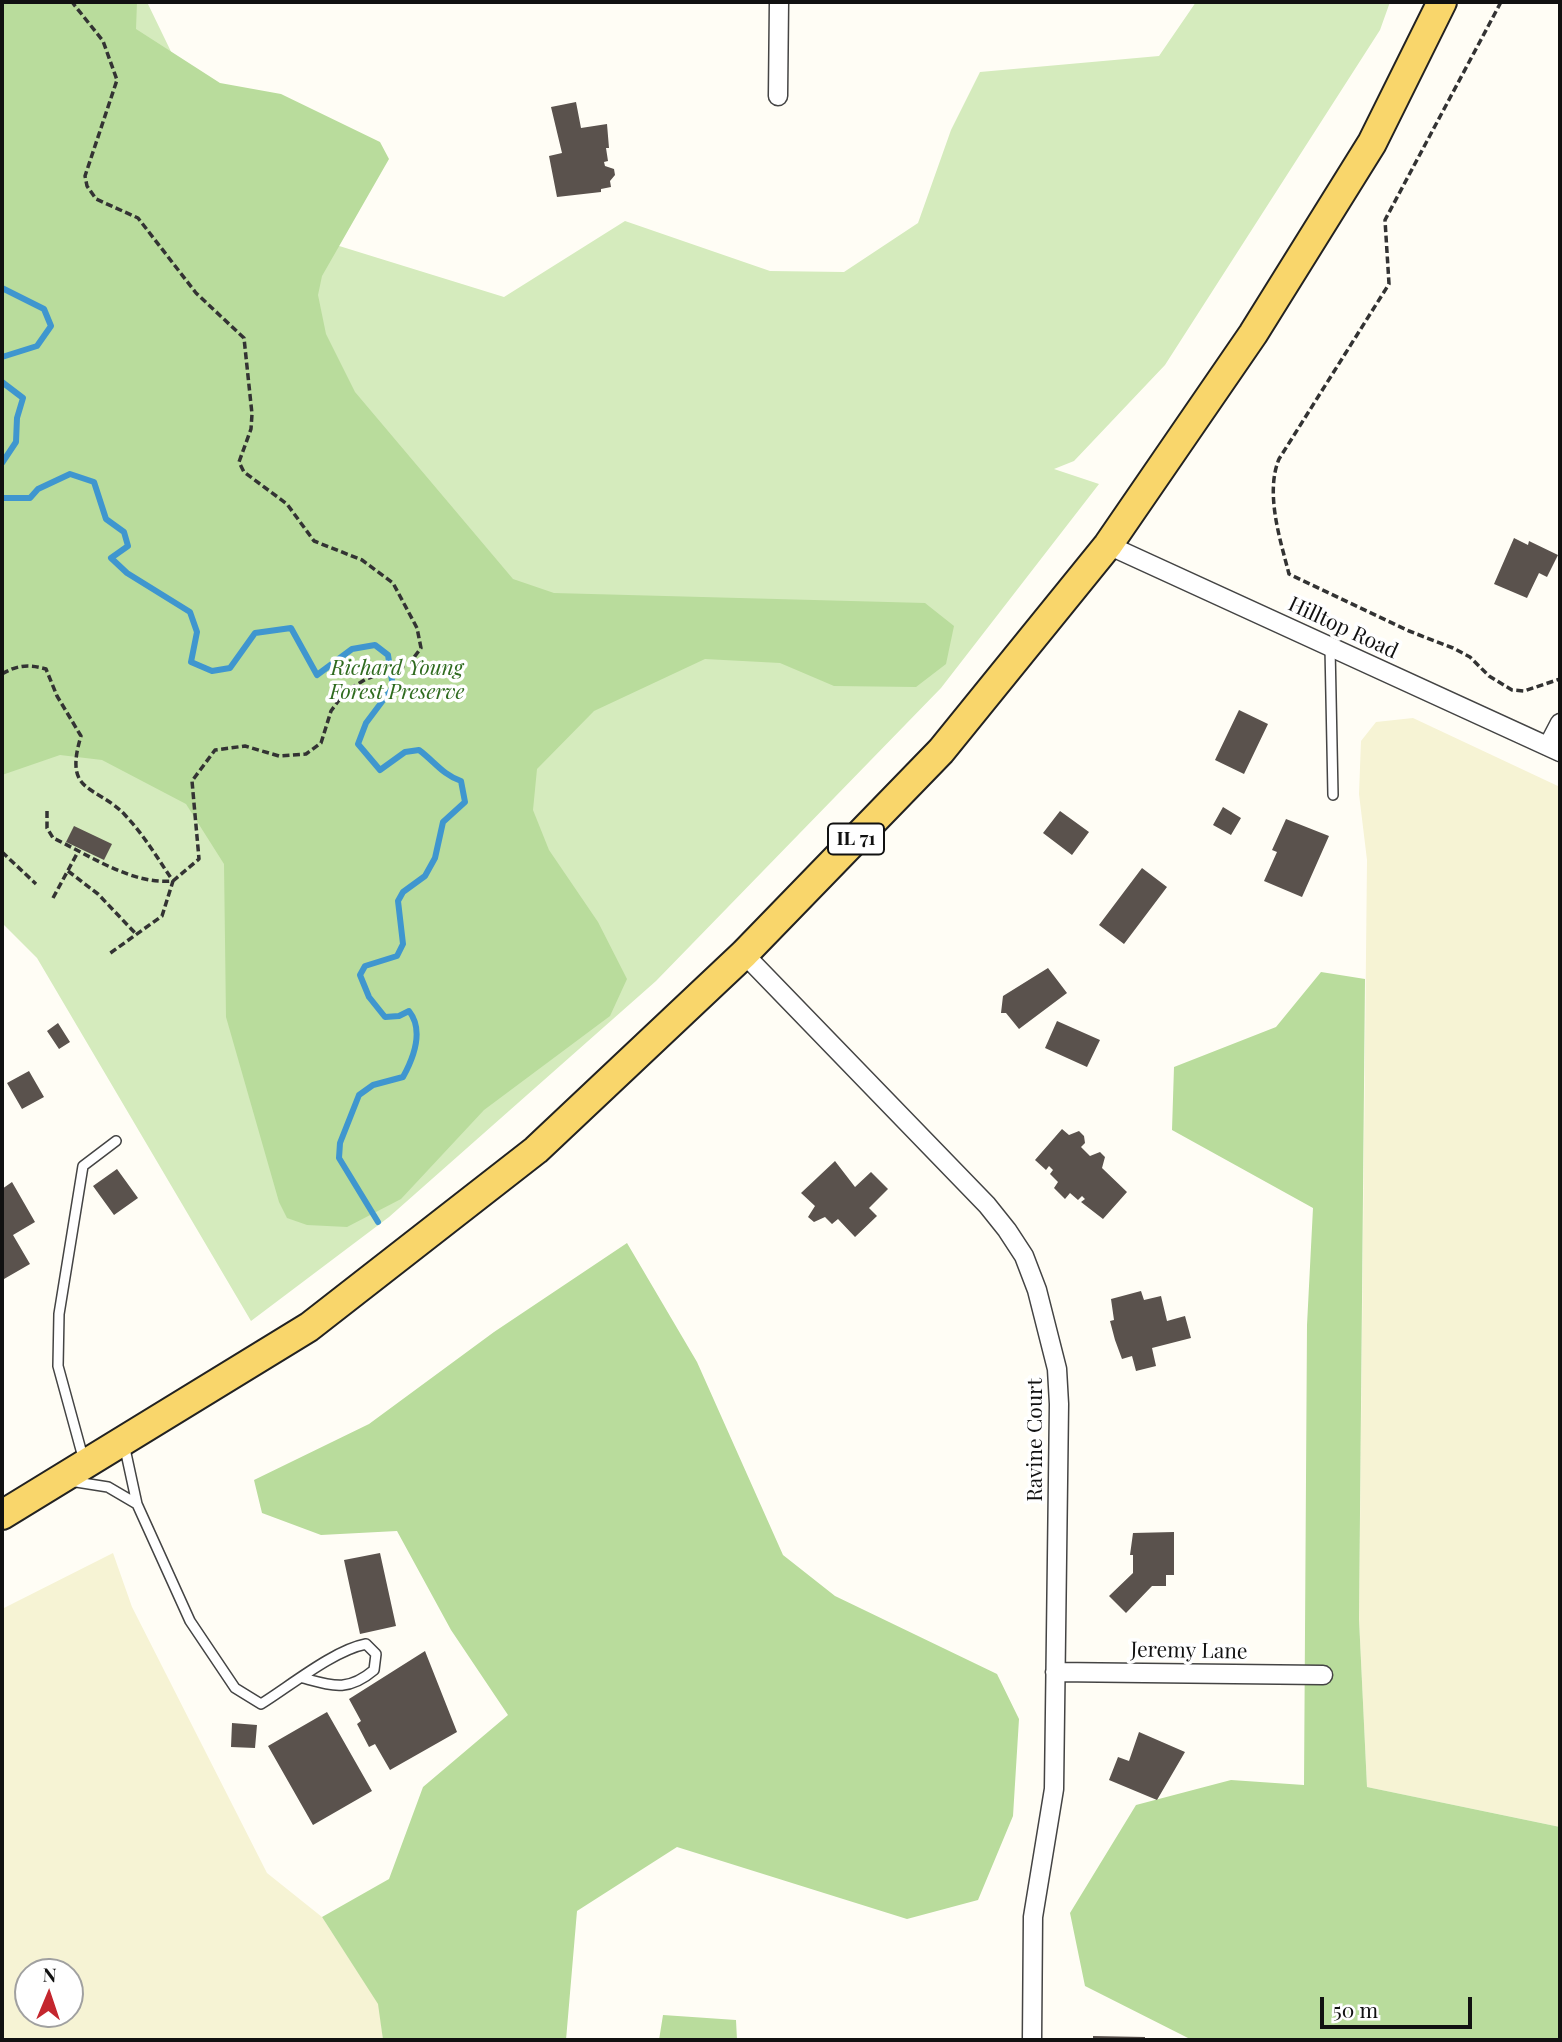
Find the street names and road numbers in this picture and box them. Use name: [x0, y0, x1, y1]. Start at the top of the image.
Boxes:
street label: Hilltop Road: [1284, 592, 1402, 664]
road number: IL 71: [828, 824, 884, 854]
street label: Ravine Court: [1022, 1378, 1048, 1502]
street label: Jeremy Lane: [1130, 1637, 1248, 1665]

